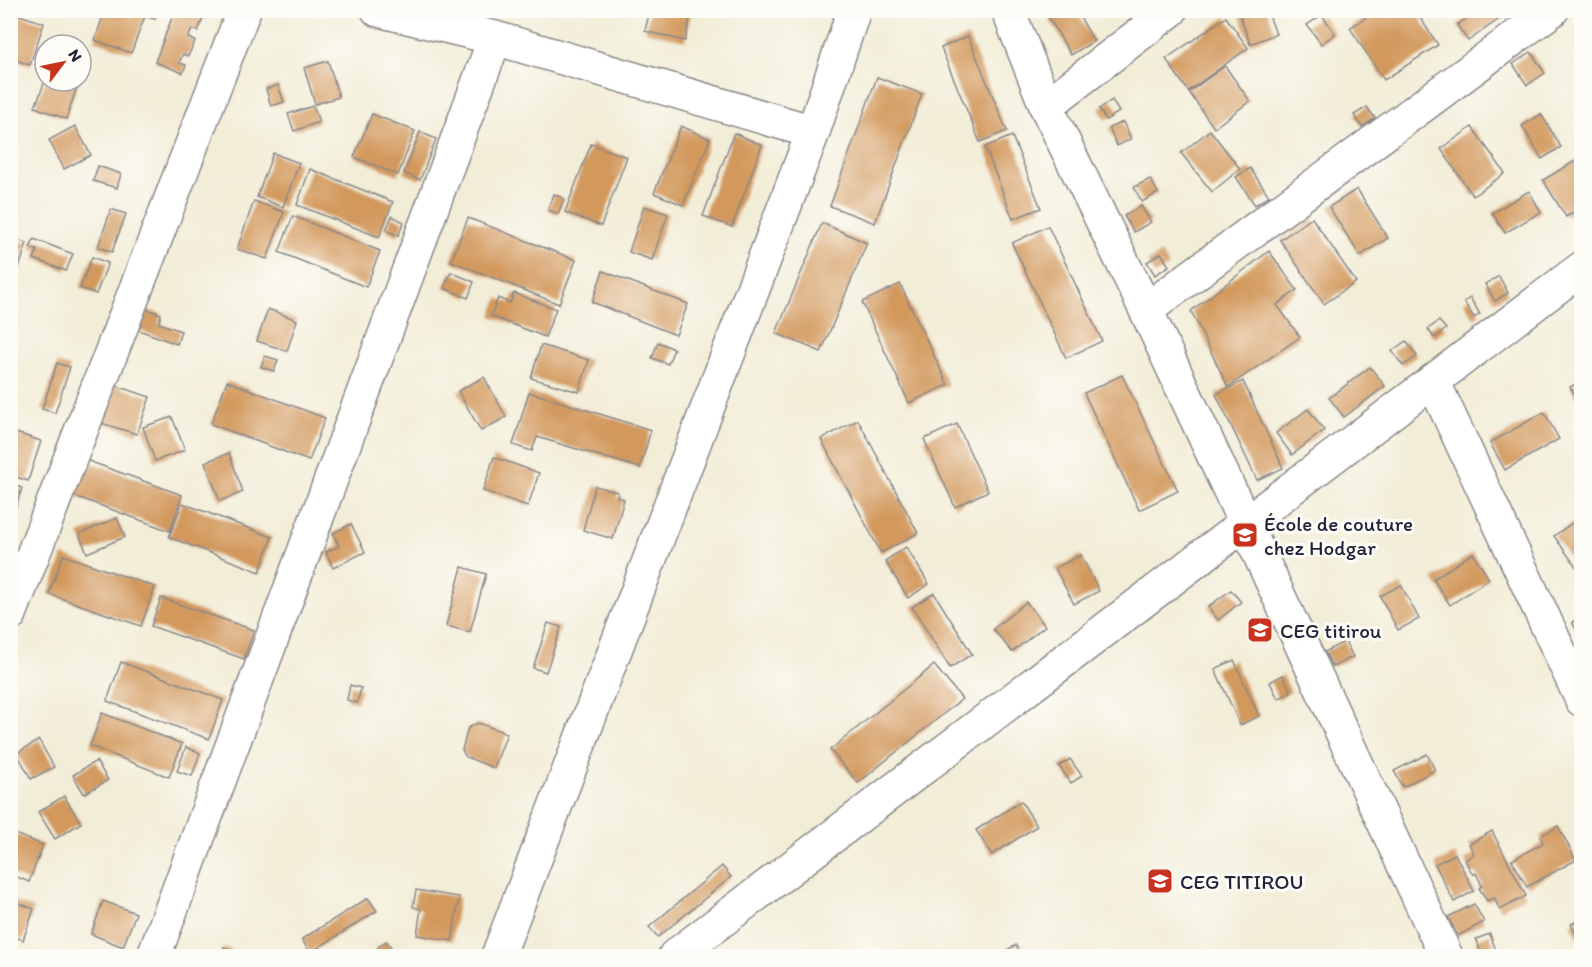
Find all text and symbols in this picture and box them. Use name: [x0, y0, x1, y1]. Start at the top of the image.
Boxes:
north arrow: [33, 33, 93, 93]
text: N: [64, 46, 86, 65]
place label: École de couture chez Hodgar: [1264, 511, 1413, 560]
school or university icon: École de couture chez Hodgar: [1230, 520, 1260, 550]
school or university icon: CEG titirou: [1245, 615, 1275, 645]
place label: CEG titirou: [1280, 618, 1382, 643]
school or university icon: CEG TITIROU: [1145, 866, 1175, 896]
place label: CEG TITIROU: [1180, 869, 1303, 894]

